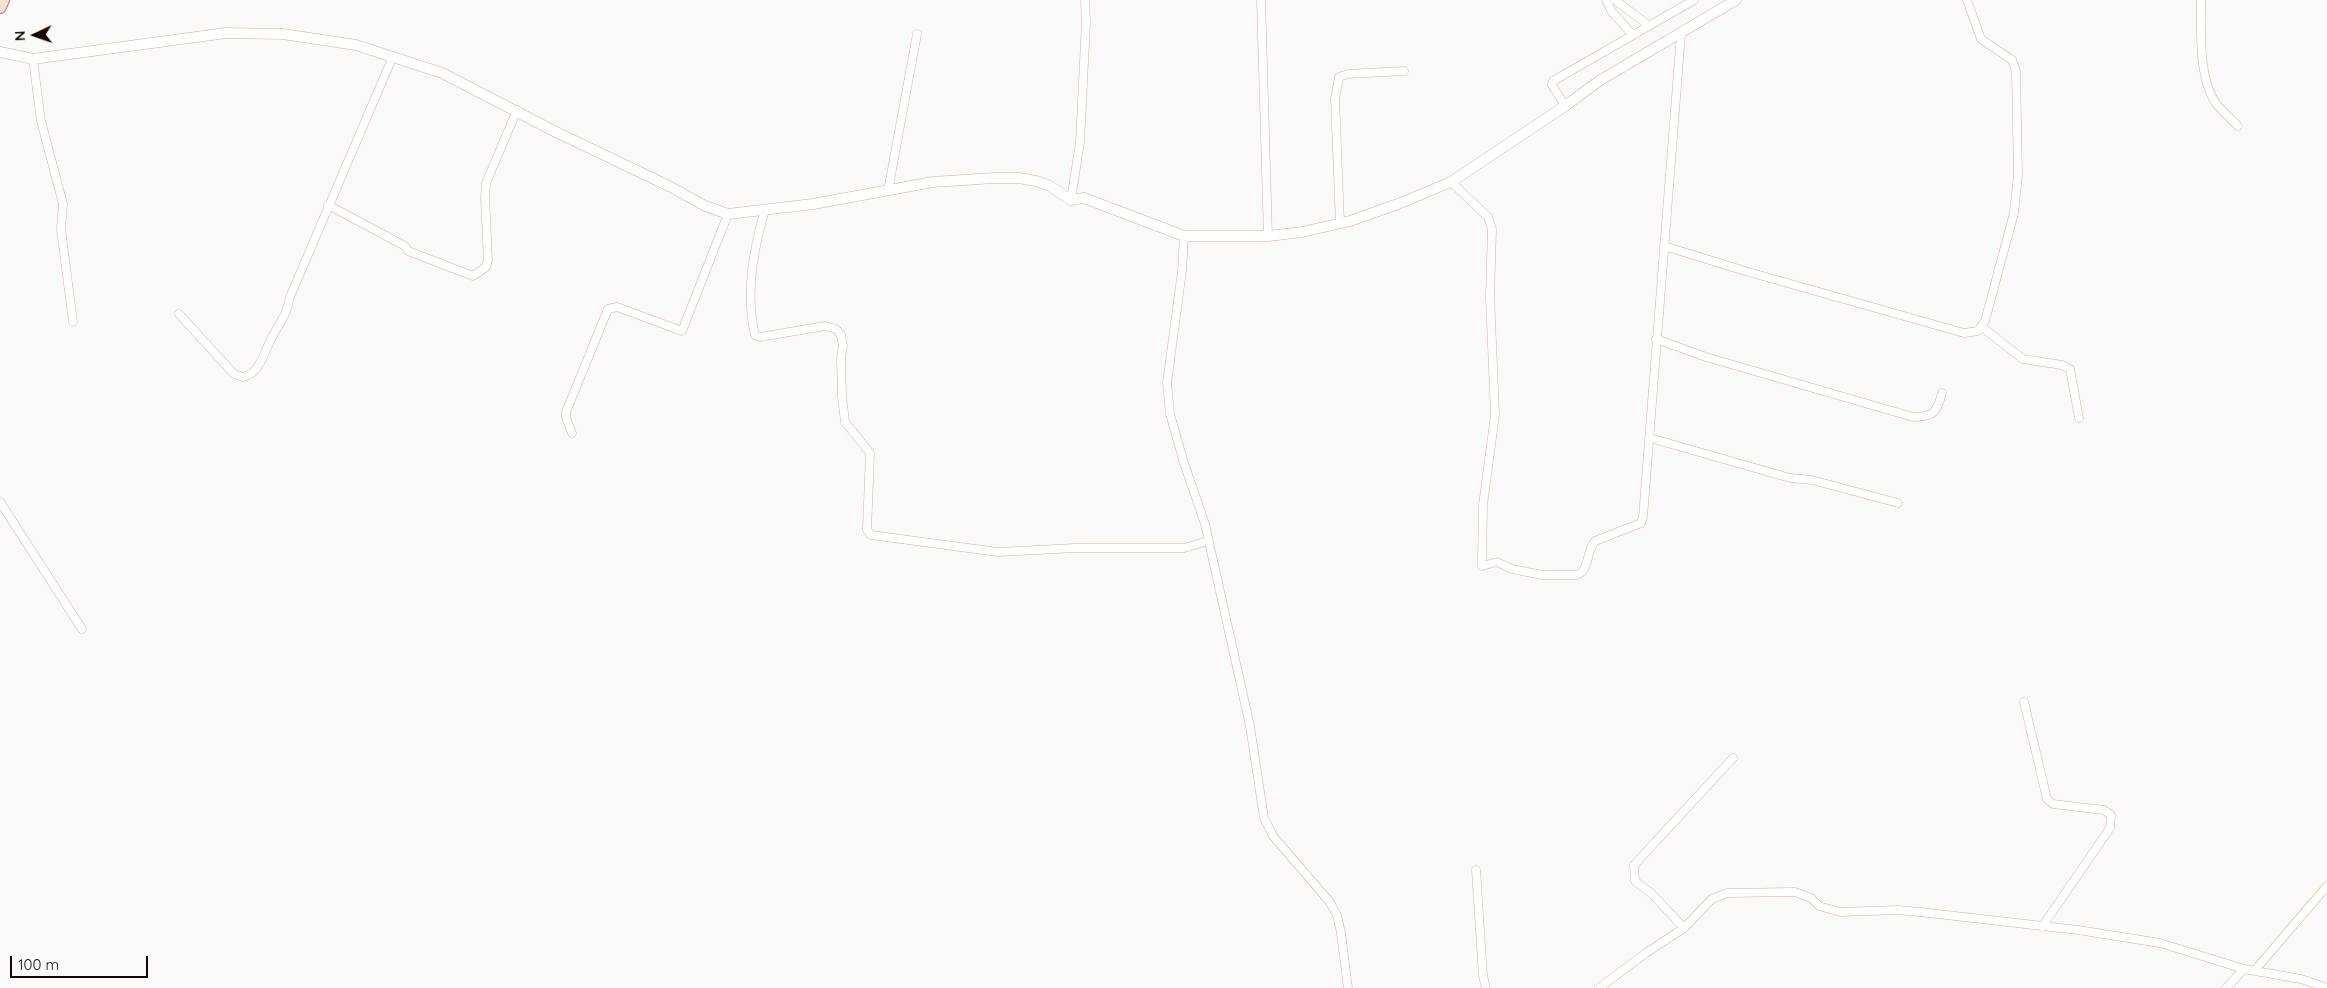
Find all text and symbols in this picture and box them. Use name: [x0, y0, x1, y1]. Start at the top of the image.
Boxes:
north arrow: [10, 10, 60, 60]
text: N: [11, 30, 29, 41]
scale bar: [12, 946, 150, 978]
text: 100 m: [18, 955, 59, 974]

